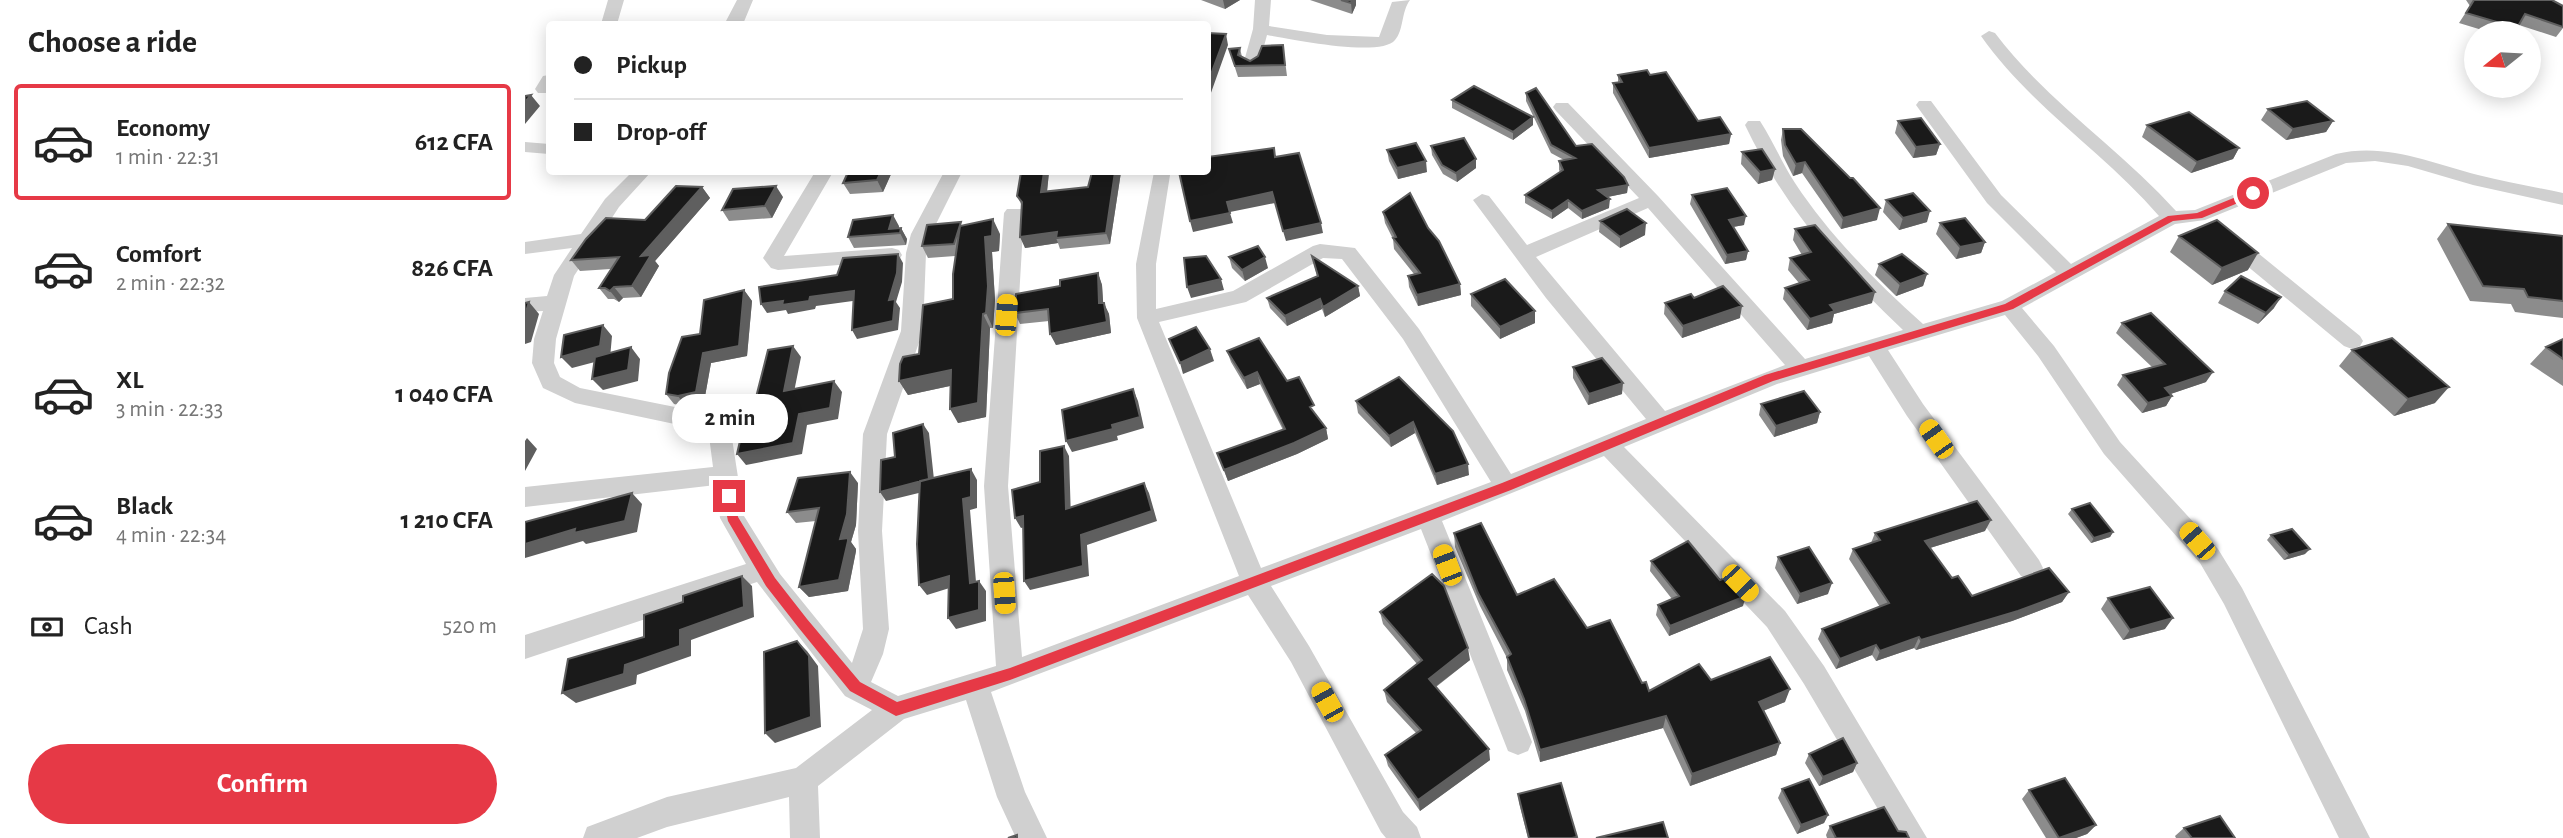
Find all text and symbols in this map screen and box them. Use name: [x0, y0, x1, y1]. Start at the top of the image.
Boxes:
north arrow: [2464, 21, 2541, 98]
map controls: [2464, 21, 2541, 98]
text: Choose a ride: [28, 26, 197, 58]
text: Pickup: [616, 52, 687, 78]
icon: car: [32, 111, 95, 174]
text: Economy: [116, 115, 210, 141]
text: Drop-off: [616, 119, 705, 145]
text: 612 CFA: [415, 129, 493, 155]
text: 1 min · 22:31: [116, 146, 220, 169]
route start: [2237, 177, 2269, 209]
icon: car: [32, 237, 95, 300]
text: Comfort: [116, 241, 201, 267]
text: 826 CFA: [411, 255, 493, 281]
text: 2 min · 22:32: [116, 272, 225, 295]
car: [995, 293, 1018, 337]
icon: car: [32, 363, 95, 426]
text: XL: [116, 367, 143, 393]
text: 1 040 CFA: [395, 381, 493, 407]
callout: 2 min: [671, 394, 787, 444]
text: 3 min · 22:33: [116, 398, 223, 421]
text: 2 min: [704, 407, 756, 430]
car: [1916, 416, 1957, 462]
route end: [713, 480, 745, 512]
icon: car: [32, 489, 95, 552]
text: Black: [116, 493, 173, 519]
text: 1 210 CFA: [400, 507, 493, 533]
car: [2176, 518, 2219, 564]
text: 4 min · 22:34: [116, 524, 226, 547]
car: [1430, 542, 1465, 588]
car: [1718, 561, 1763, 605]
car: [993, 571, 1016, 615]
icon: cash: [28, 608, 66, 646]
text: Cash: [84, 613, 133, 639]
text: 520 m: [443, 615, 497, 638]
car: [1308, 679, 1347, 725]
button: Confirm: [28, 744, 497, 824]

